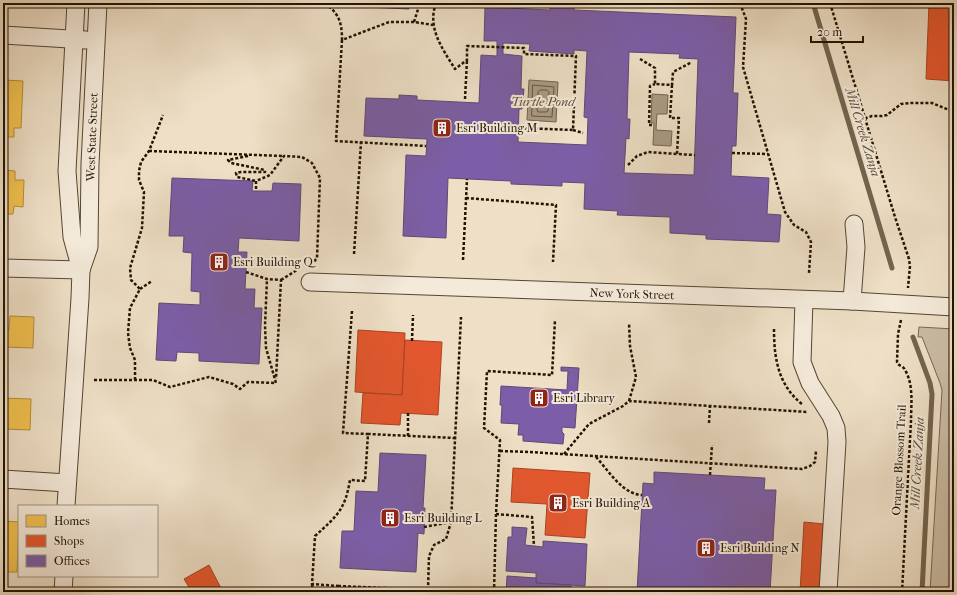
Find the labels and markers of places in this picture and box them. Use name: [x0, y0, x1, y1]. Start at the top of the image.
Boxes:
building icon: Esri Building M: [431, 117, 453, 139]
place label: Esri Building M: [456, 121, 537, 135]
building icon: Esri Building Q: [208, 251, 230, 273]
place label: Esri Building Q: [233, 255, 316, 269]
building icon: Esri Library: [528, 387, 550, 409]
place label: Esri Library: [553, 391, 616, 405]
building icon: Esri Building A: [547, 492, 569, 514]
place label: Esri Building A: [572, 496, 650, 510]
building icon: Esri Building L: [379, 507, 401, 529]
place label: Esri Building L: [404, 511, 482, 525]
building icon: Esri Building N: [695, 537, 717, 559]
place label: Esri Building N: [720, 541, 800, 555]

